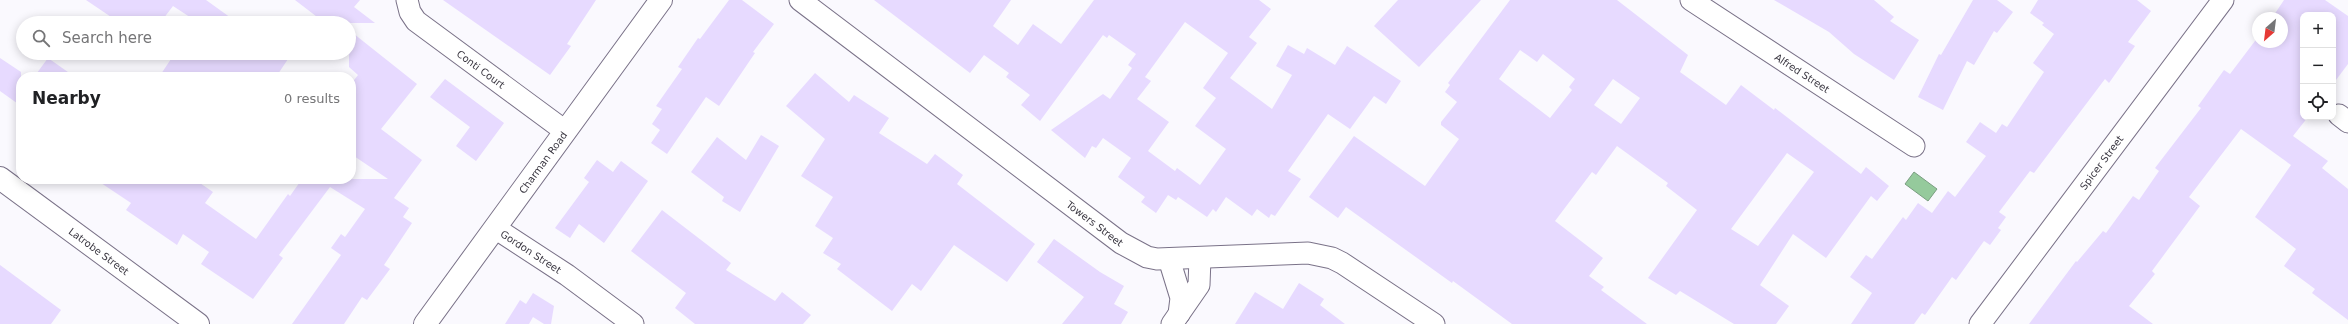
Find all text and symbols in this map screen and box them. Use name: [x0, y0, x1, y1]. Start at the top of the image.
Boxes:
north arrow: [2252, 12, 2288, 48]
map controls: [2300, 12, 2336, 120]
button: +: [2300, 12, 2336, 48]
search box: [16, 16, 356, 60]
icon: search: [30, 27, 52, 49]
text: Search here: [62, 29, 152, 47]
street label: Conti Court: [455, 48, 507, 91]
button: −: [2300, 48, 2336, 84]
street label: Alfred Street: [1773, 51, 1832, 95]
button: locate: [2300, 84, 2336, 120]
text: Nearby: [32, 88, 101, 108]
text: 0 results: [284, 91, 340, 106]
street label: Charman Road: [517, 130, 569, 196]
street label: Spicer Street: [2078, 133, 2126, 192]
street label: Towers Street: [1064, 198, 1125, 249]
street label: Latrobe Street: [67, 226, 131, 277]
street label: Gordon Street: [498, 228, 563, 276]

